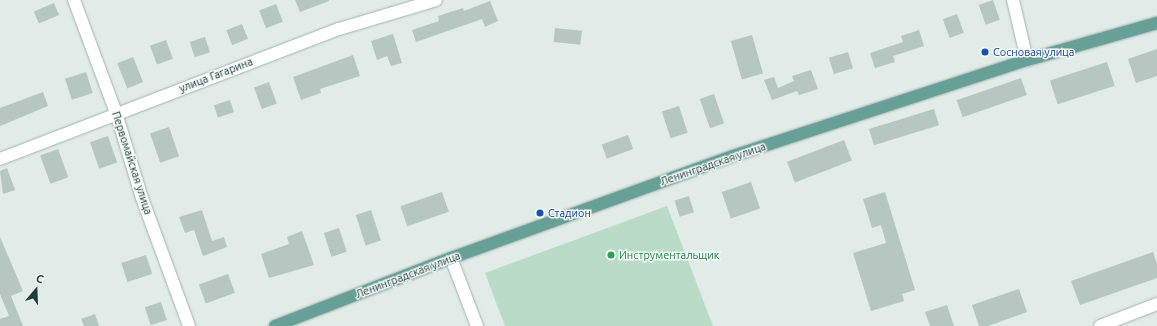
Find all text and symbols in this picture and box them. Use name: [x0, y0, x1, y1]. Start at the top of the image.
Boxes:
place label: Сосновая улица: [993, 45, 1074, 59]
marker: Сосновая улица: [980, 47, 990, 57]
street label: улица Гагарина: [177, 55, 255, 95]
street label: Первомайская улица: [109, 110, 155, 216]
street label: Ленинградская улица: [658, 140, 768, 188]
place label: Стадион: [548, 206, 591, 220]
marker: Стадион: [535, 208, 545, 218]
place label: Инструментальщик: [619, 248, 720, 262]
street label: Ленинградская улица: [354, 249, 462, 301]
marker: Инструментальщик: [606, 250, 616, 260]
north arrow: [16, 270, 56, 310]
text: С: [35, 272, 45, 285]

